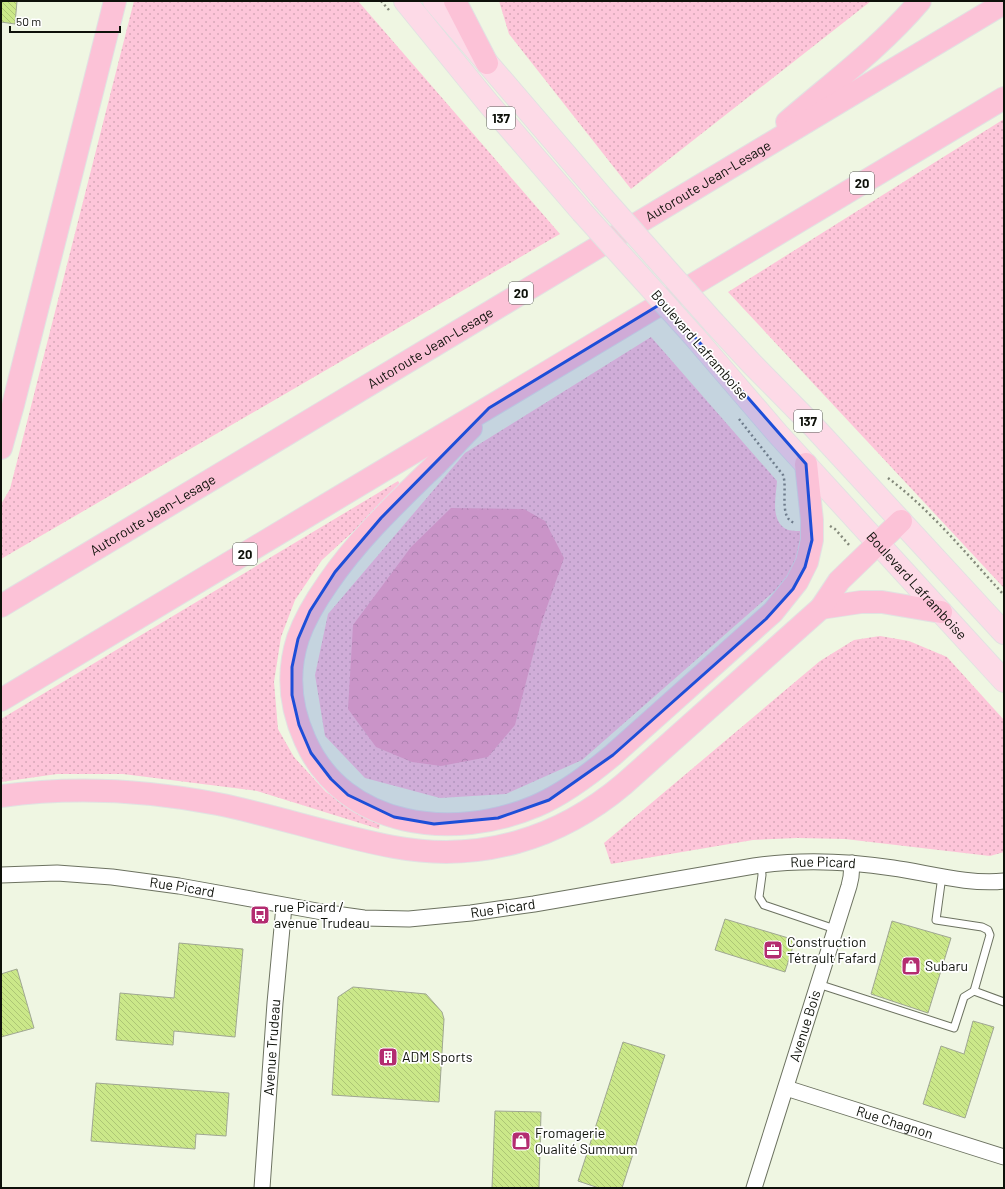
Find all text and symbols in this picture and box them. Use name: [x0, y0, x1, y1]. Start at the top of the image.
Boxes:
scale bar: [10, 8, 120, 34]
text: 50 m: [16, 14, 41, 28]
road number: 137: [487, 107, 515, 129]
street label: Autoroute Jean-Lesage: [642, 136, 774, 225]
road number: 20: [850, 172, 874, 194]
road number: 20: [509, 282, 533, 304]
street label: Boulevard Laframboise: [648, 286, 753, 403]
street label: Autoroute Jean-Lesage: [364, 303, 496, 392]
road number: 137: [794, 410, 822, 432]
street label: Autoroute Jean-Lesage: [86, 470, 218, 559]
street label: Boulevard Laframboise: [863, 528, 971, 643]
road number: 20: [233, 543, 257, 565]
street label: Rue Picard: [790, 853, 856, 871]
street label: Rue Picard: [149, 873, 216, 900]
street label: Rue Picard: [469, 895, 536, 921]
place label: rue Picard / avenue Trudeau: [274, 898, 370, 931]
bus stop icon: rue Picard / avenue Trudeau: [249, 904, 271, 926]
place label: Construction Tétrault Fafard: [787, 933, 876, 966]
office icon: Construction Tétrault Fafard: [762, 939, 784, 961]
shop icon: Subaru: [900, 955, 922, 977]
place label: Subaru: [925, 957, 968, 974]
street label: Avenue Bois: [785, 988, 824, 1064]
street label: Avenue Trudeau: [260, 998, 283, 1096]
building icon: ADM Sports: [377, 1046, 399, 1068]
place label: ADM Sports: [402, 1048, 473, 1065]
street label: Rue Chagnon: [854, 1102, 935, 1142]
place label: Fromagerie Qualité Summum: [535, 1124, 638, 1157]
shop icon: Fromagerie Qualité Summum: [510, 1130, 532, 1152]

